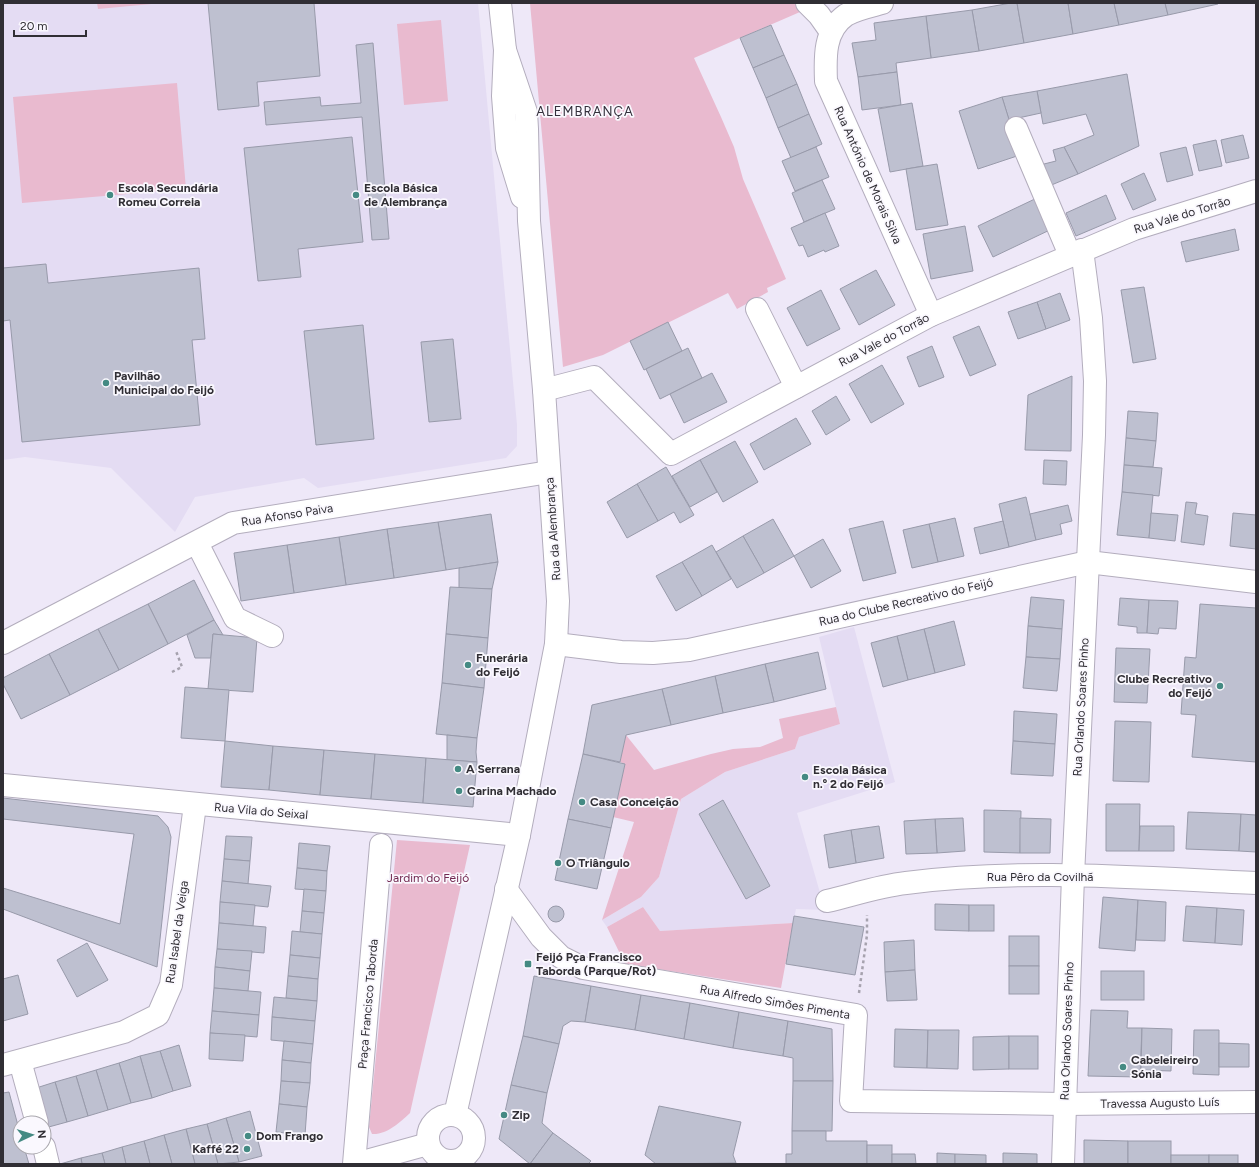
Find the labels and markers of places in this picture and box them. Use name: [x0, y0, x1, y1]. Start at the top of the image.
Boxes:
place label: Escola Secundária Romeu Correia: [118, 181, 218, 209]
place label: Escola Básica de Alembrança: [364, 181, 447, 209]
marker: Escola Secundária Romeu Correia: [105, 190, 115, 200]
marker: Escola Básica de Alembrança: [351, 190, 361, 200]
place label: Pavilhão Municipal do Feijó: [114, 369, 214, 397]
marker: Pavilhão Municipal do Feijó: [101, 378, 111, 388]
place label: Funerária do Feijó: [476, 651, 528, 679]
marker: Funerária do Feijó: [463, 660, 473, 670]
place label: Clube Recreativo do Feijó: [1117, 672, 1212, 700]
marker: Clube Recreativo do Feijó: [1215, 681, 1225, 691]
place label: A Serrana: [466, 762, 520, 776]
place label: Escola Básica n.º 2 do Feijó: [813, 763, 887, 791]
marker: A Serrana: [453, 764, 463, 774]
marker: Escola Básica n.º 2 do Feijó: [800, 772, 810, 782]
place label: Carina Machado: [467, 784, 556, 798]
marker: Carina Machado: [454, 786, 464, 796]
place label: Casa Conceição: [590, 795, 679, 809]
marker: Casa Conceição: [577, 797, 587, 807]
place label: O Triângulo: [566, 856, 630, 870]
marker: O Triângulo: [553, 858, 563, 868]
place label: Feijó Pça Francisco Taborda (Parque/Rot): [536, 950, 657, 978]
marker: Feijó Pça Francisco Taborda (Parque/Rot): [523, 959, 533, 969]
place label: Cabeleireiro Sónia: [1131, 1053, 1199, 1081]
marker: Cabeleireiro Sónia: [1118, 1062, 1128, 1072]
place label: Zip: [512, 1108, 530, 1122]
marker: Zip: [499, 1110, 509, 1120]
place label: Dom Frango: [256, 1129, 323, 1143]
marker: Dom Frango: [243, 1131, 253, 1141]
place label: Kaffé 22: [192, 1142, 239, 1156]
marker: Kaffé 22: [242, 1144, 252, 1154]

